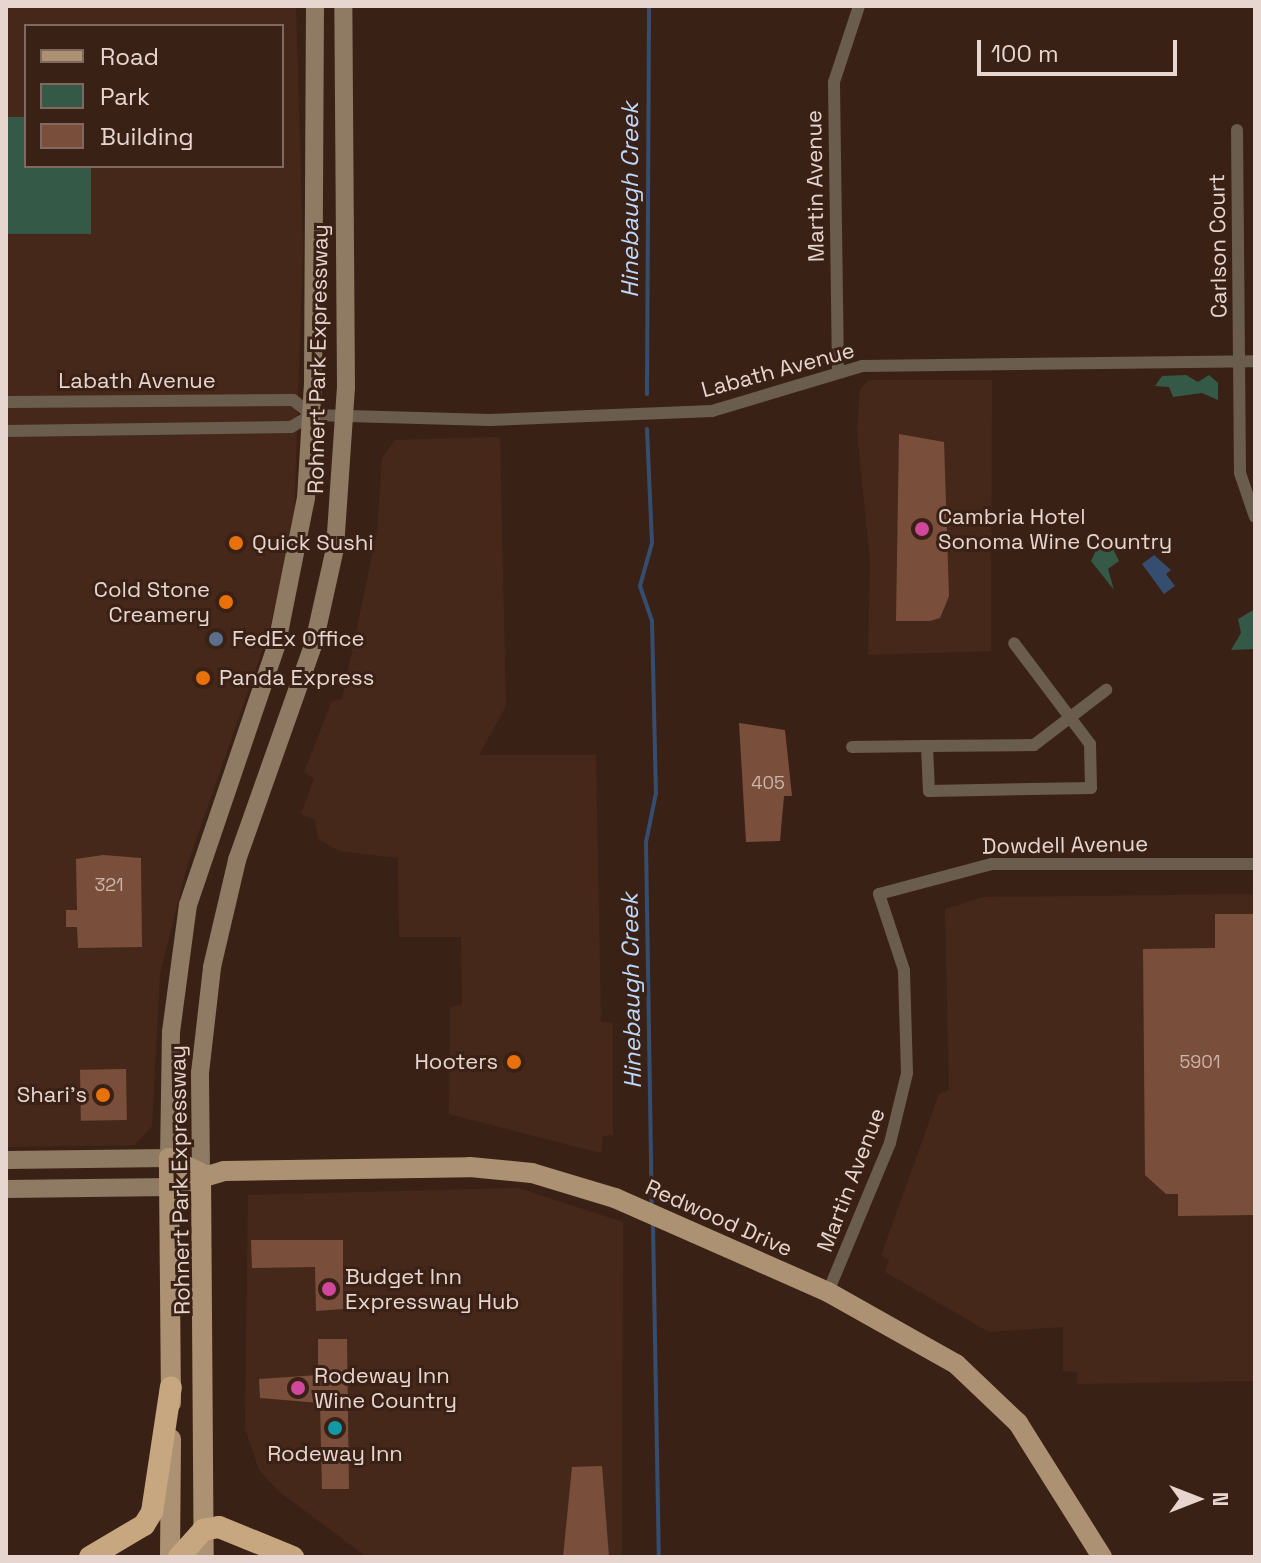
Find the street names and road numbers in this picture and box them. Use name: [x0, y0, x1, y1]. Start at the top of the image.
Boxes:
street label: Martin Avenue: [800, 110, 830, 262]
street label: Carlson Court: [1204, 174, 1232, 318]
street label: Rohnert Park Expressway: [302, 224, 334, 494]
street label: Labath Avenue: [698, 337, 858, 403]
street label: Labath Avenue: [58, 368, 216, 394]
street label: Dowdell Avenue: [981, 830, 1149, 860]
street label: Rohnert Park Expressway: [164, 1045, 196, 1315]
street label: Martin Avenue: [811, 1104, 891, 1256]
street label: Redwood Drive: [641, 1174, 797, 1262]

